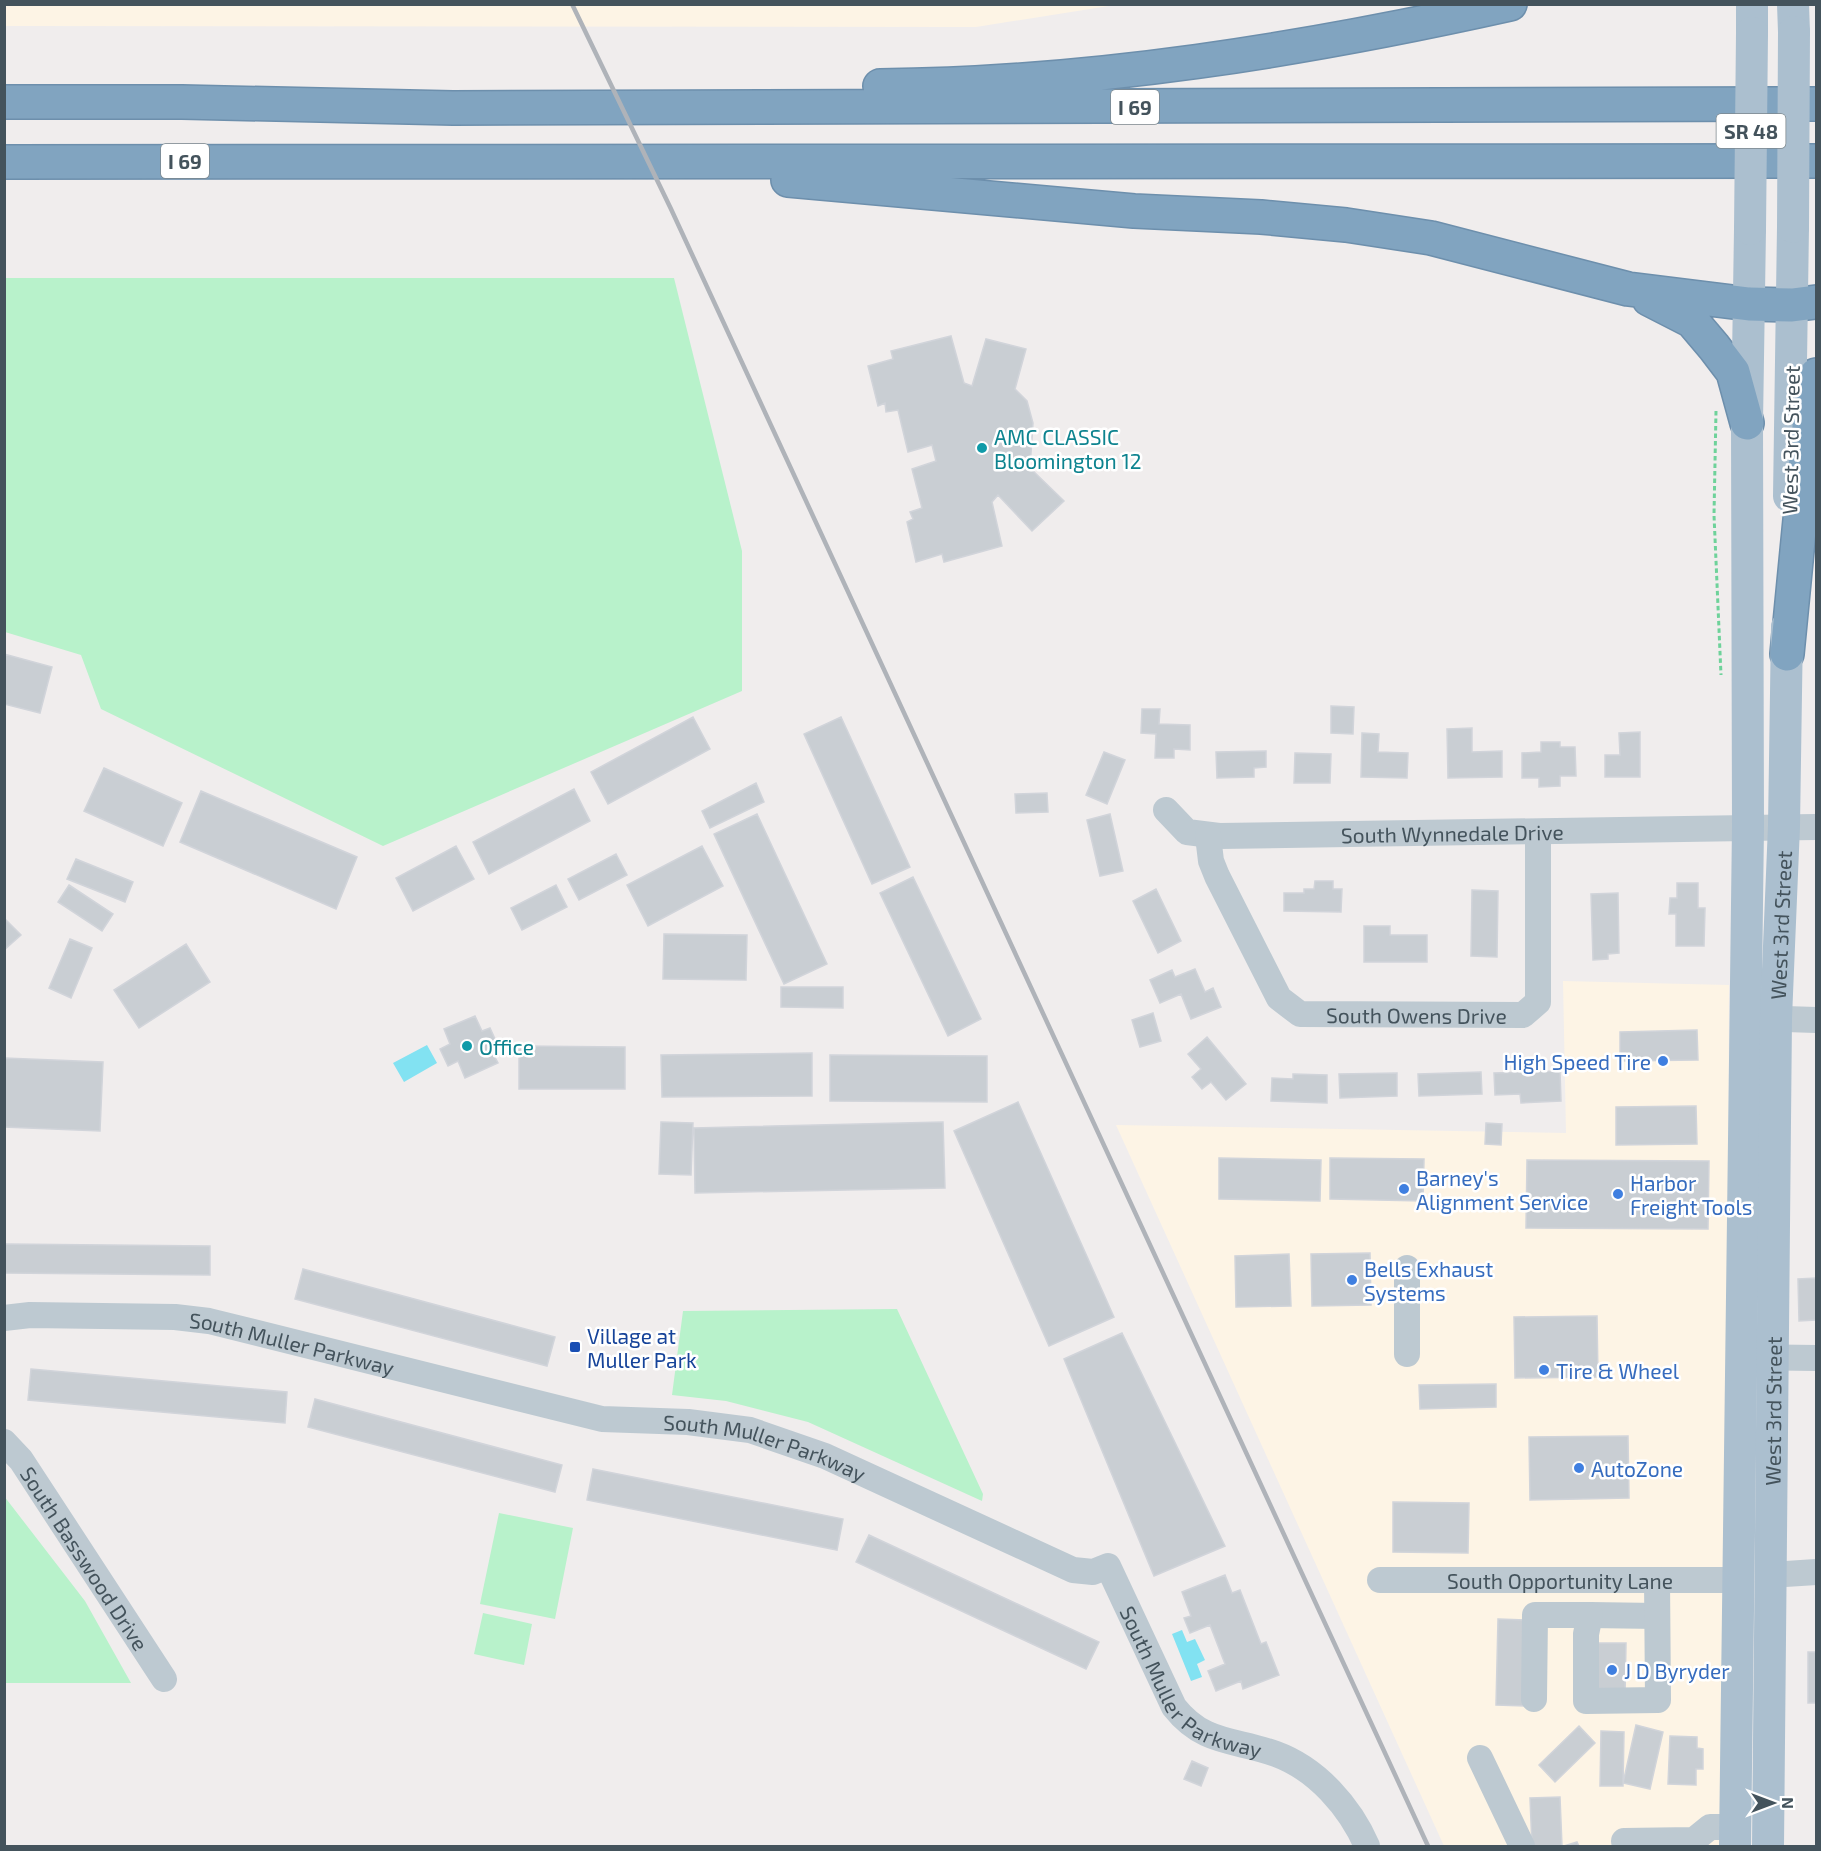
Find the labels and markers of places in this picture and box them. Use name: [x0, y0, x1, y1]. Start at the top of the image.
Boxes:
place label: AMC CLASSIC Bloomington 12: [994, 424, 1142, 473]
marker: AMC CLASSIC Bloomington 12: [975, 441, 989, 455]
place label: Office: [479, 1034, 534, 1059]
marker: Office: [460, 1039, 474, 1053]
place label: High Speed Tire: [1504, 1049, 1651, 1074]
marker: High Speed Tire: [1656, 1054, 1670, 1068]
place label: Barney's Alignment Service: [1416, 1165, 1588, 1214]
place label: Harbor Freight Tools: [1630, 1170, 1752, 1219]
marker: Barney's Alignment Service: [1397, 1182, 1411, 1196]
marker: Harbor Freight Tools: [1611, 1187, 1625, 1201]
place label: Bells Exhaust Systems: [1364, 1256, 1493, 1305]
marker: Bells Exhaust Systems: [1345, 1273, 1359, 1287]
place label: Village at Muller Park: [587, 1323, 697, 1372]
marker: Village at Muller Park: [568, 1340, 582, 1354]
place label: Tire & Wheel: [1556, 1358, 1680, 1383]
marker: Tire & Wheel: [1537, 1363, 1551, 1377]
place label: AutoZone: [1591, 1456, 1683, 1481]
marker: AutoZone: [1572, 1461, 1586, 1475]
place label: J D Byryder: [1624, 1658, 1730, 1683]
marker: J D Byryder: [1605, 1663, 1619, 1677]

